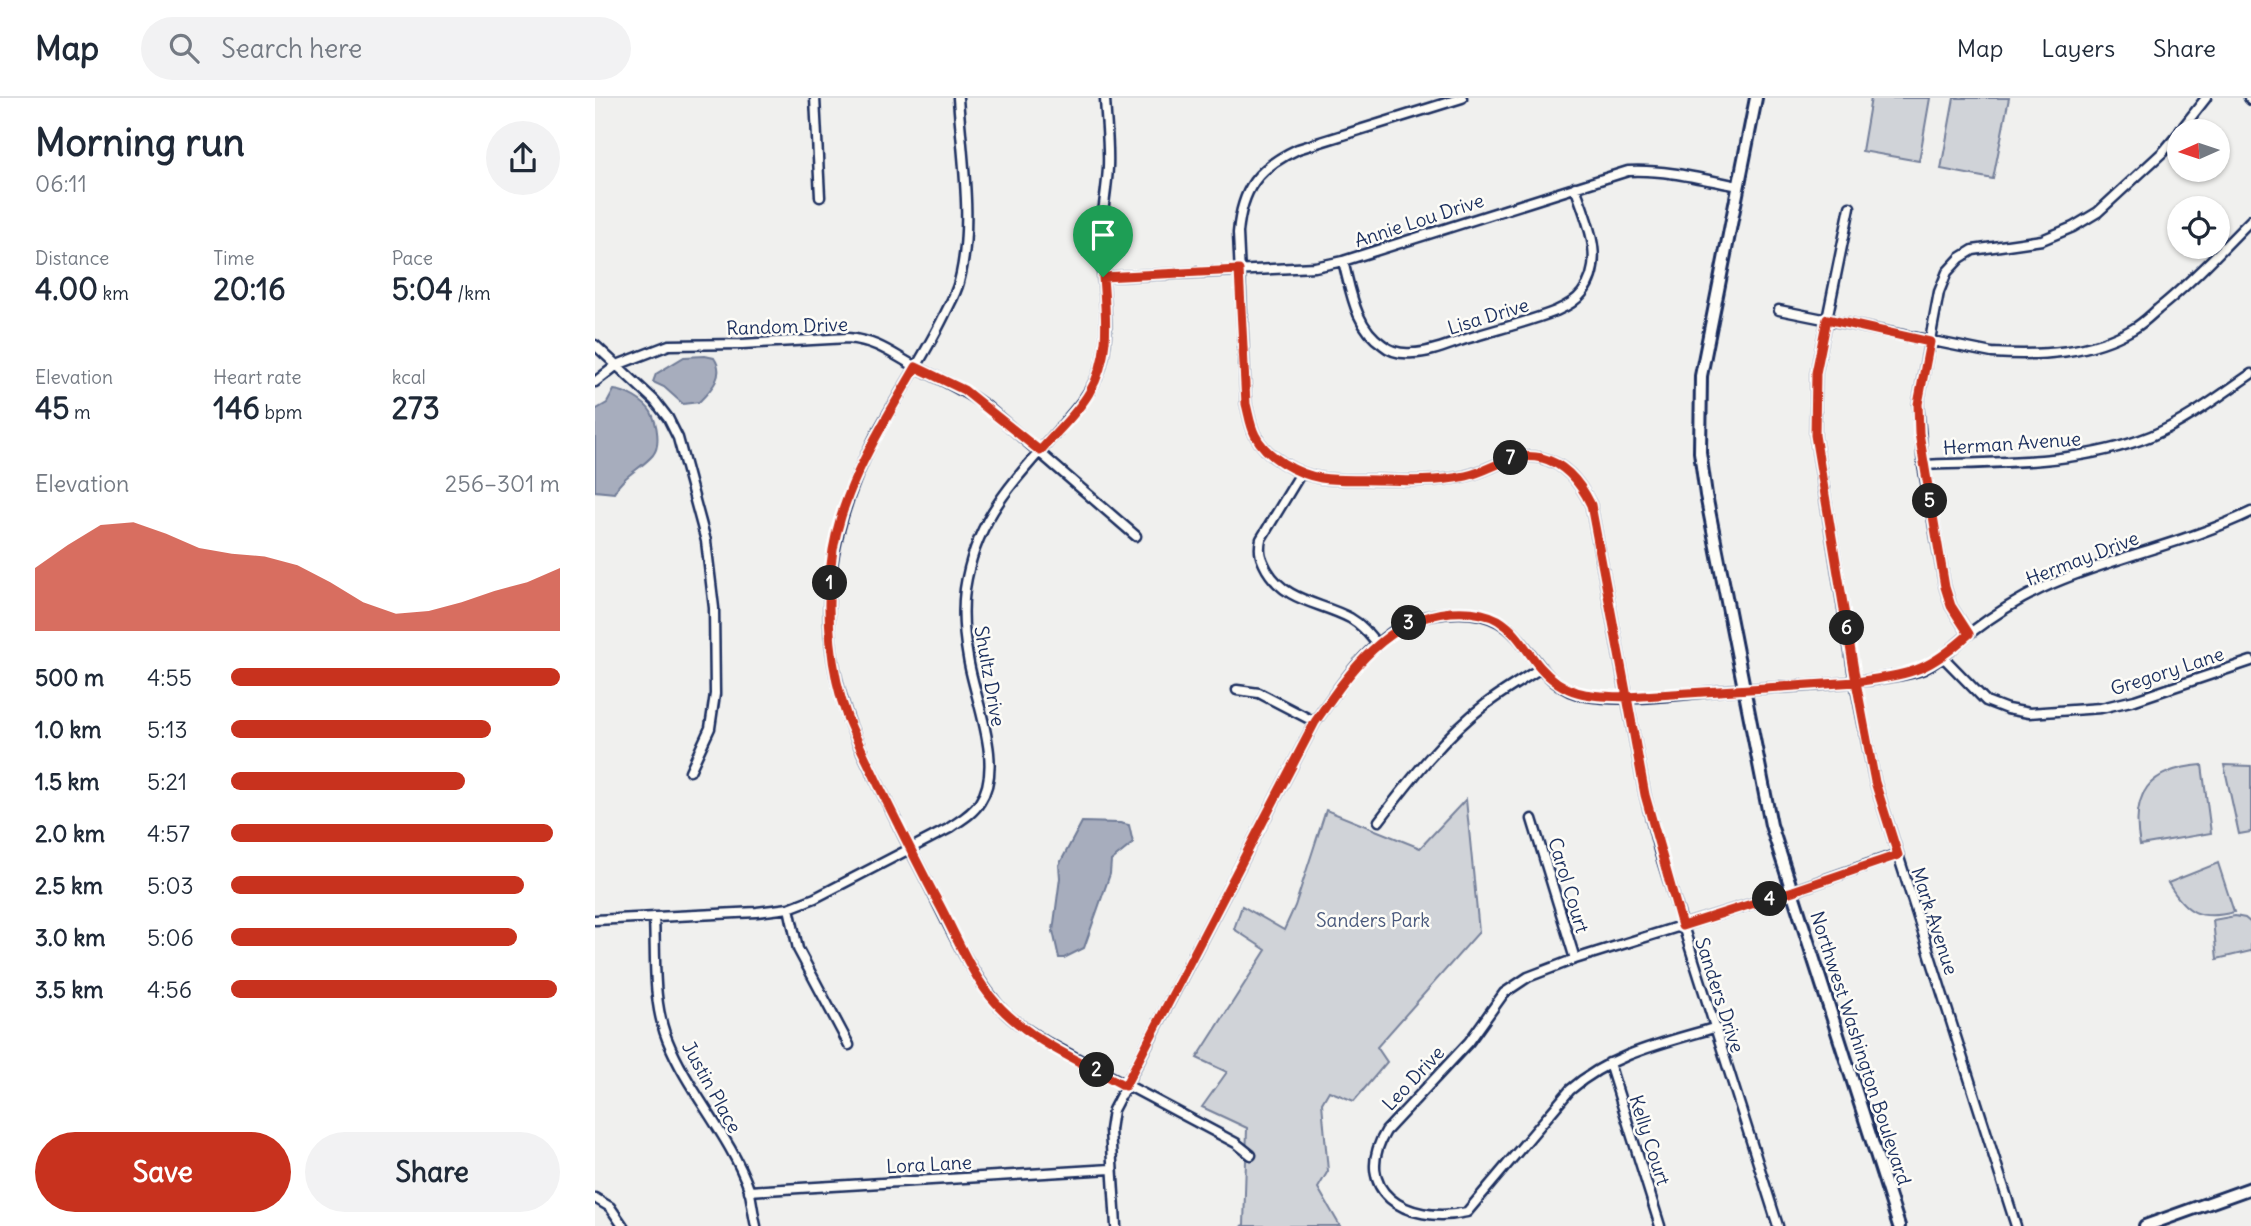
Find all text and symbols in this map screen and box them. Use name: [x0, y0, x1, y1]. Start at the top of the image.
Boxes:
search box: [141, 17, 631, 80]
text: Map: [35, 27, 99, 69]
icon: search: [165, 29, 203, 67]
text: Search here: [221, 32, 362, 65]
text: Map: [1957, 33, 2003, 63]
text: Layers: [2041, 33, 2115, 63]
text: Share: [2153, 33, 2216, 63]
text: Morning run: [35, 119, 245, 166]
north arrow: [2167, 119, 2229, 182]
map controls: [2167, 119, 2230, 259]
button: share: [486, 121, 560, 195]
text: 06:11: [35, 169, 87, 198]
street label: Annie Lou Drive: [1351, 188, 1487, 252]
button: locate: [2167, 196, 2230, 259]
pin: [1073, 205, 1133, 277]
icon: arrive: [1084, 216, 1122, 254]
text: Distance: [35, 246, 109, 270]
text: Time: [213, 246, 254, 270]
text: Pace: [392, 246, 433, 270]
text: 4.00: [35, 270, 98, 308]
text: 20:16: [213, 270, 286, 308]
text: 5:04: [392, 270, 453, 308]
text: km: [98, 281, 129, 305]
text: /km: [453, 281, 491, 305]
street label: Lisa Drive: [1445, 292, 1531, 340]
street label: Random Drive: [726, 312, 848, 340]
text: Elevation: [35, 365, 113, 389]
text: Heart rate: [213, 365, 301, 389]
text: kcal: [392, 365, 426, 389]
text: 45: [35, 389, 70, 427]
text: 146: [213, 389, 260, 427]
text: 273: [392, 389, 440, 427]
text: m: [70, 400, 91, 424]
text: bpm: [260, 400, 302, 424]
street label: Herman Avenue: [1942, 426, 2082, 460]
pin: 7: [1493, 440, 1529, 476]
text: 7: [1506, 445, 1515, 469]
text: Elevation: [35, 469, 129, 498]
text: 256–301 m: [445, 469, 560, 498]
pin: 5: [1913, 484, 1947, 518]
text: 5: [1924, 488, 1935, 512]
street label: Hermay Drive: [2022, 525, 2142, 591]
pin: 1: [813, 566, 847, 601]
text: 1: [826, 570, 833, 594]
pin: 3: [1391, 606, 1427, 640]
text: 3: [1403, 610, 1414, 634]
pin: 6: [1829, 610, 1865, 646]
text: 6: [1841, 615, 1852, 639]
street label: Shultz Drive: [969, 624, 1011, 728]
street label: Gregory Lane: [2107, 641, 2227, 701]
text: 500 m: [35, 663, 104, 692]
text: 4:55: [147, 663, 192, 692]
text: 1.0 km: [35, 715, 101, 744]
text: 5:13: [147, 715, 188, 744]
text: 1.5 km: [35, 767, 100, 796]
text: 5:21: [147, 767, 187, 796]
text: 2.0 km: [35, 819, 105, 848]
text: 4:57: [147, 819, 190, 848]
street label: Carol Court: [1543, 834, 1595, 936]
street label: Mark Avenue: [1906, 864, 1964, 978]
text: 2.5 km: [35, 871, 103, 900]
text: 5:03: [147, 871, 194, 900]
pin: 4: [1753, 882, 1787, 916]
text: 4: [1764, 886, 1775, 910]
park label: Sanders Park: [1316, 908, 1430, 932]
street label: Northwest Washington Boulevard: [1805, 908, 1917, 1188]
text: 3.0 km: [35, 923, 105, 952]
text: 5:06: [147, 923, 194, 952]
street label: Sanders Drive: [1690, 934, 1750, 1056]
text: 3.5 km: [35, 975, 103, 1004]
text: 4:56: [147, 975, 192, 1004]
street label: Justin Place: [677, 1037, 747, 1137]
street label: Leo Drive: [1377, 1041, 1449, 1115]
pin: 2: [1079, 1052, 1115, 1088]
text: 2: [1091, 1057, 1102, 1081]
street label: Kelly Court: [1624, 1092, 1676, 1188]
button: Save: [35, 1132, 291, 1212]
button: Share: [305, 1132, 560, 1212]
street label: Lora Lane: [885, 1150, 973, 1178]

